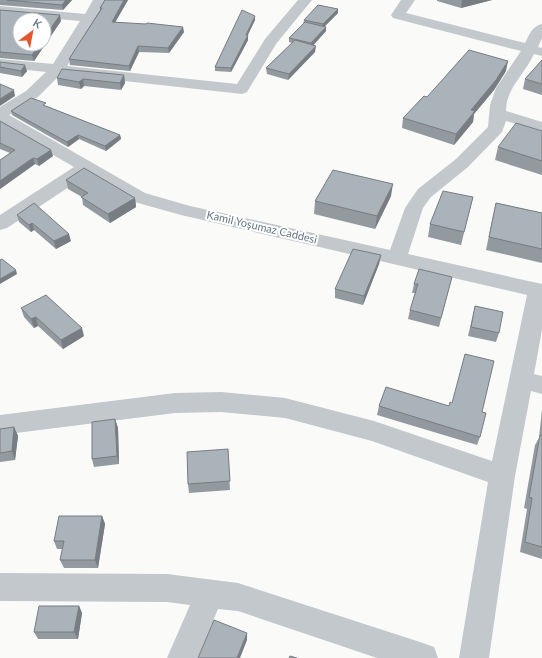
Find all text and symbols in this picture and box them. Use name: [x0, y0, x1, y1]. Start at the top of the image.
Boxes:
north arrow: [12, 12, 52, 52]
text: K: [31, 16, 45, 31]
street label: Kamil Yoşumaz Caddesi: [206, 207, 319, 246]

